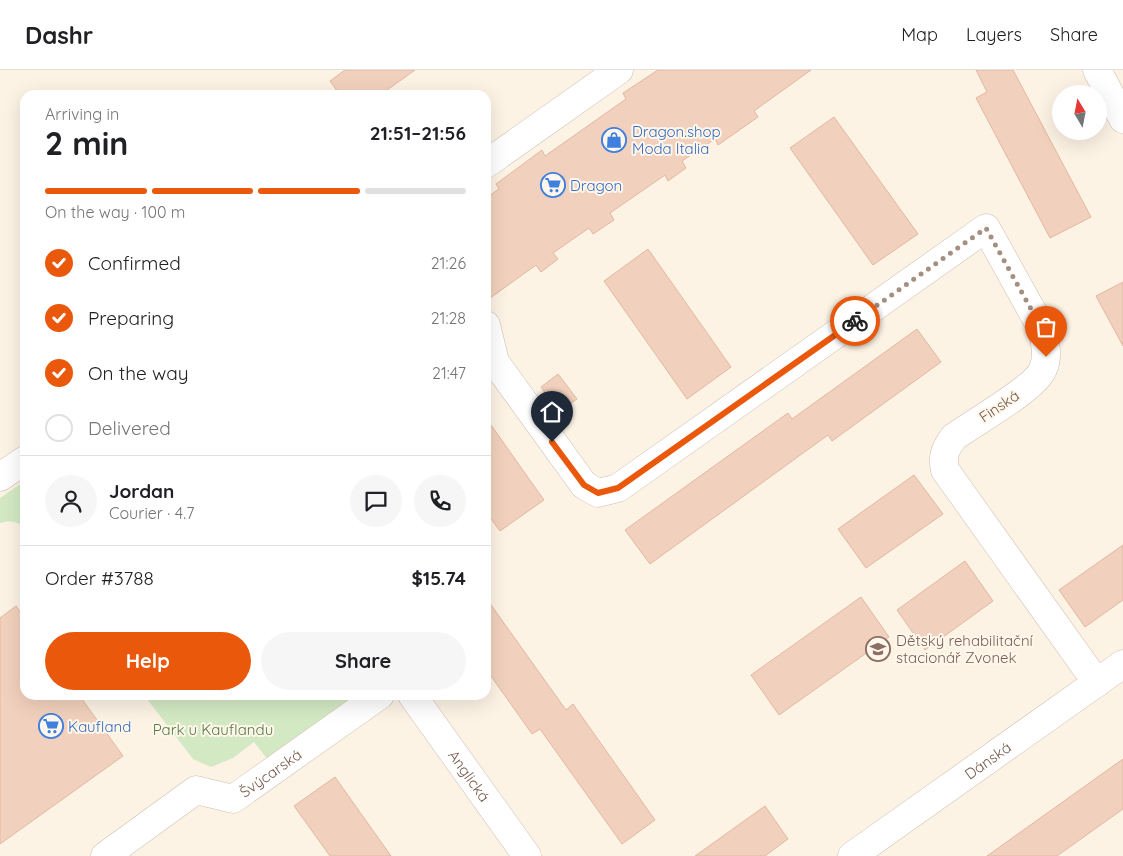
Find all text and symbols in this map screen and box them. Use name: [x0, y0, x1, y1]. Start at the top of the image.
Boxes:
text: Dashr: [25, 20, 93, 50]
text: Map: [901, 23, 938, 46]
text: Layers: [966, 23, 1022, 46]
text: Share: [1050, 23, 1098, 46]
north arrow: [1052, 85, 1108, 140]
map controls: [1052, 85, 1107, 140]
text: Arriving in: [45, 104, 119, 124]
text: 21:51–21:56: [370, 121, 466, 145]
place label: Dragon.shop Moda Italia: [632, 122, 721, 158]
text: 2 min: [45, 123, 128, 163]
shop icon: Dragon.shop Moda Italia: [601, 127, 627, 153]
supermarket icon: Dragon: [540, 172, 566, 198]
place label: Dragon: [570, 176, 622, 195]
text: On the way · 100 m: [45, 202, 185, 222]
icon: check: [45, 249, 73, 277]
text: Confirmed: [88, 251, 181, 275]
text: 21:26: [431, 253, 466, 273]
courier: [830, 296, 880, 346]
icon: check: [45, 304, 73, 332]
text: Preparing: [88, 306, 174, 330]
pin: [1025, 306, 1067, 357]
icon: bike: [841, 307, 869, 335]
text: 21:28: [431, 308, 466, 328]
icon: bag: [1032, 313, 1060, 341]
icon: check: [45, 359, 73, 387]
text: On the way: [88, 361, 189, 385]
text: 21:47: [432, 363, 466, 383]
street label: Finská: [975, 386, 1023, 426]
pin: [531, 391, 573, 442]
icon: home: [538, 398, 566, 426]
text: Delivered: [88, 416, 171, 440]
button: person: [45, 475, 97, 527]
button: chat: [350, 475, 402, 527]
button: phone: [414, 475, 466, 527]
text: Jordan: [109, 479, 174, 503]
text: Courier · 4.7: [109, 503, 194, 523]
text: Order #3788: [45, 566, 154, 590]
text: $15.74: [412, 566, 466, 590]
place label: Dětský rehabilitační stacionář Zvonek: [896, 631, 1034, 667]
button: Help: [45, 632, 251, 690]
button: Share: [261, 632, 466, 690]
school or university icon: Dětský rehabilitační stacionář Zvonek: [865, 636, 891, 662]
supermarket icon: Kaufland: [38, 713, 64, 739]
place label: Kaufland: [68, 717, 131, 736]
park label: Park u Kauflandu: [153, 720, 273, 739]
street label: Dánská: [960, 737, 1014, 783]
street label: Švýcarská: [235, 744, 305, 801]
street label: Anglická: [445, 746, 495, 805]

